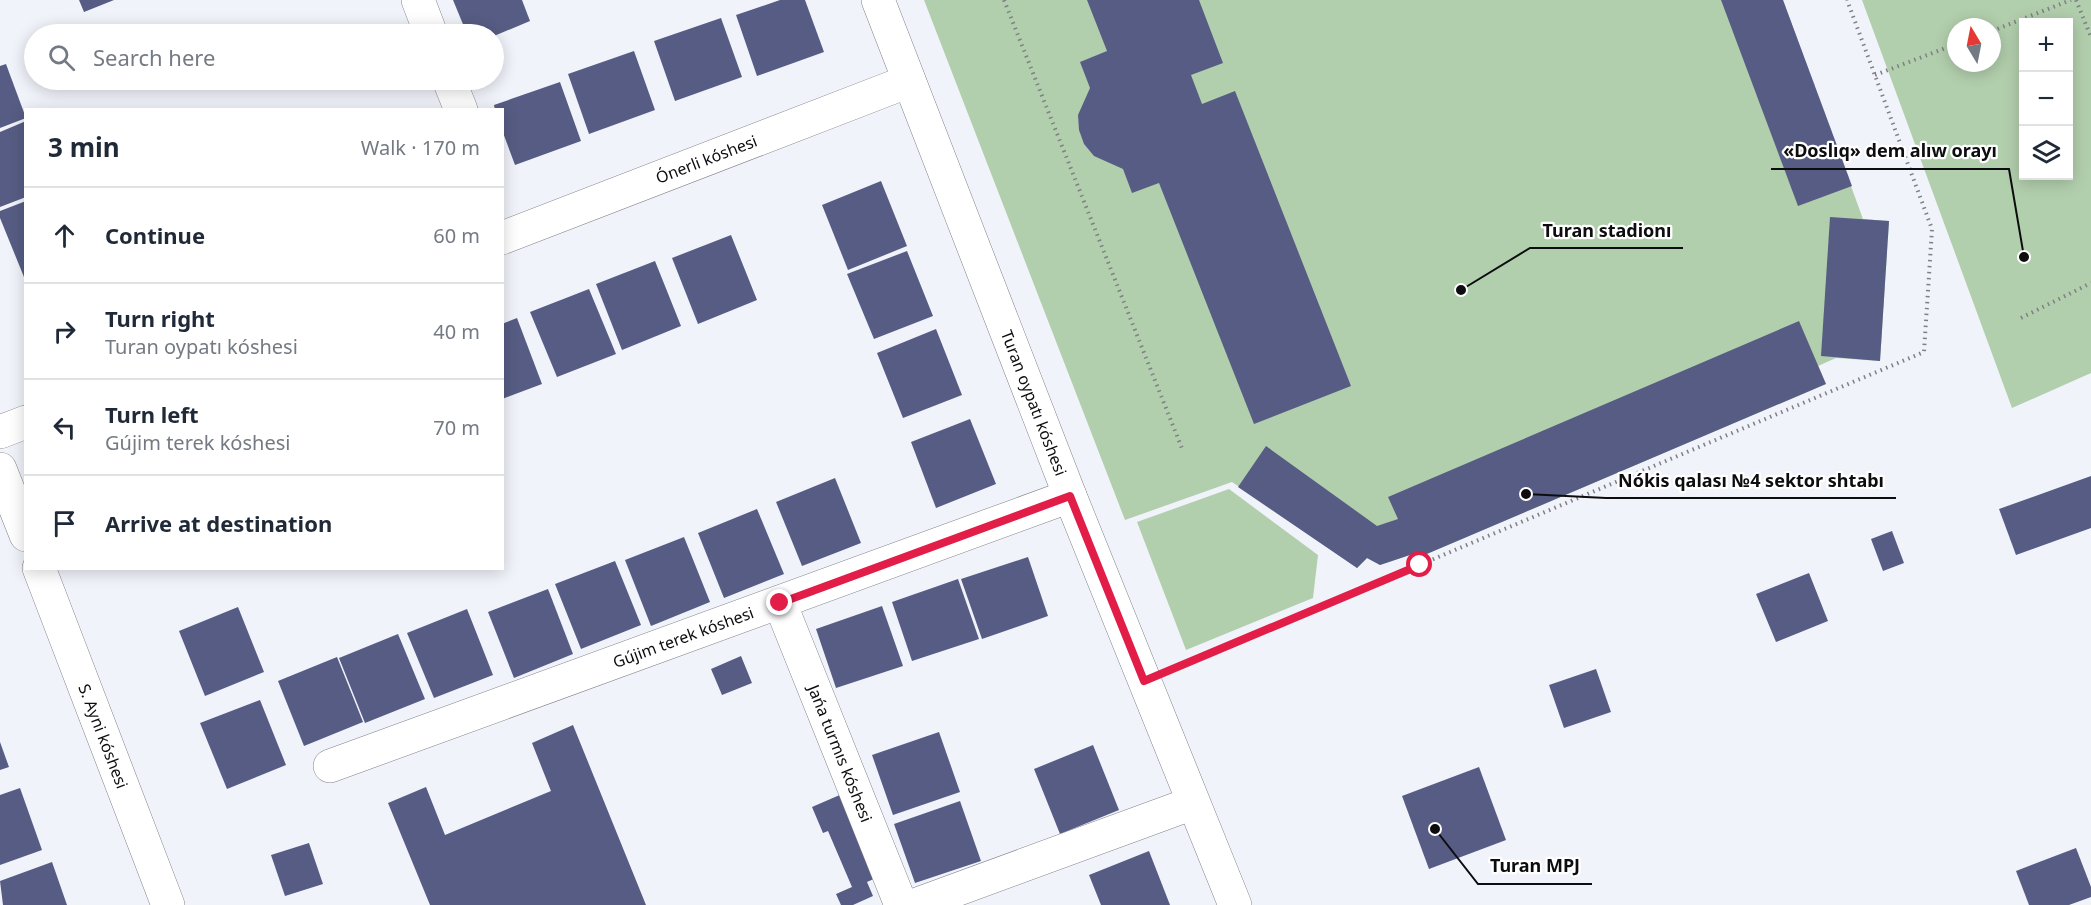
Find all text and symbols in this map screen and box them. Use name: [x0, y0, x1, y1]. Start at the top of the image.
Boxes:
north arrow: [1947, 18, 2001, 72]
map controls: [2019, 18, 2073, 180]
button: +: [2019, 18, 2073, 72]
search box: [24, 24, 504, 90]
icon: search: [45, 41, 78, 74]
text: Search here: [93, 42, 215, 72]
button: −: [2019, 72, 2073, 126]
button: layers: [2019, 126, 2073, 180]
text: 3 min: [48, 129, 120, 165]
street label: Ónerli kóshesi: [652, 130, 760, 189]
callout: «Doslıq» dem alıw orayı: [1771, 133, 2009, 169]
text: Walk · 170 m: [361, 134, 480, 161]
text: «Doslıq» dem alıw orayı: [1783, 138, 1997, 162]
callout: Turan stadionı: [1530, 212, 1683, 248]
text: Turan stadionı: [1543, 218, 1671, 242]
icon: ahead: [48, 219, 81, 252]
text: Continue: [105, 220, 205, 250]
text: 60 m: [433, 222, 480, 249]
text: Turn right: [105, 303, 215, 333]
icon: right: [48, 315, 81, 348]
text: 40 m: [433, 318, 480, 345]
street label: Turan oypatı kóshesi: [996, 327, 1072, 479]
text: Turan oypatı kóshesi: [105, 333, 298, 360]
text: Turn left: [105, 399, 199, 429]
icon: left: [48, 411, 81, 444]
text: 70 m: [433, 414, 480, 441]
text: Gújim terek kóshesi: [105, 429, 290, 456]
callout: Nókis qalası №4 sektor shtabı: [1606, 462, 1896, 498]
text: Nókis qalası №4 sektor shtabı: [1618, 468, 1884, 492]
icon: arrive: [48, 507, 81, 540]
text: Arrive at destination: [105, 508, 332, 538]
route start: [1406, 551, 1432, 577]
route end: [766, 589, 792, 615]
street label: Gújim terek kóshesi: [610, 601, 757, 673]
street label: Jańa turmıs kóshesi: [802, 680, 878, 825]
street label: S. Ayni kóshesi: [73, 681, 133, 792]
callout: Turan MPJ: [1478, 848, 1592, 884]
text: Turan MPJ: [1490, 853, 1580, 877]

